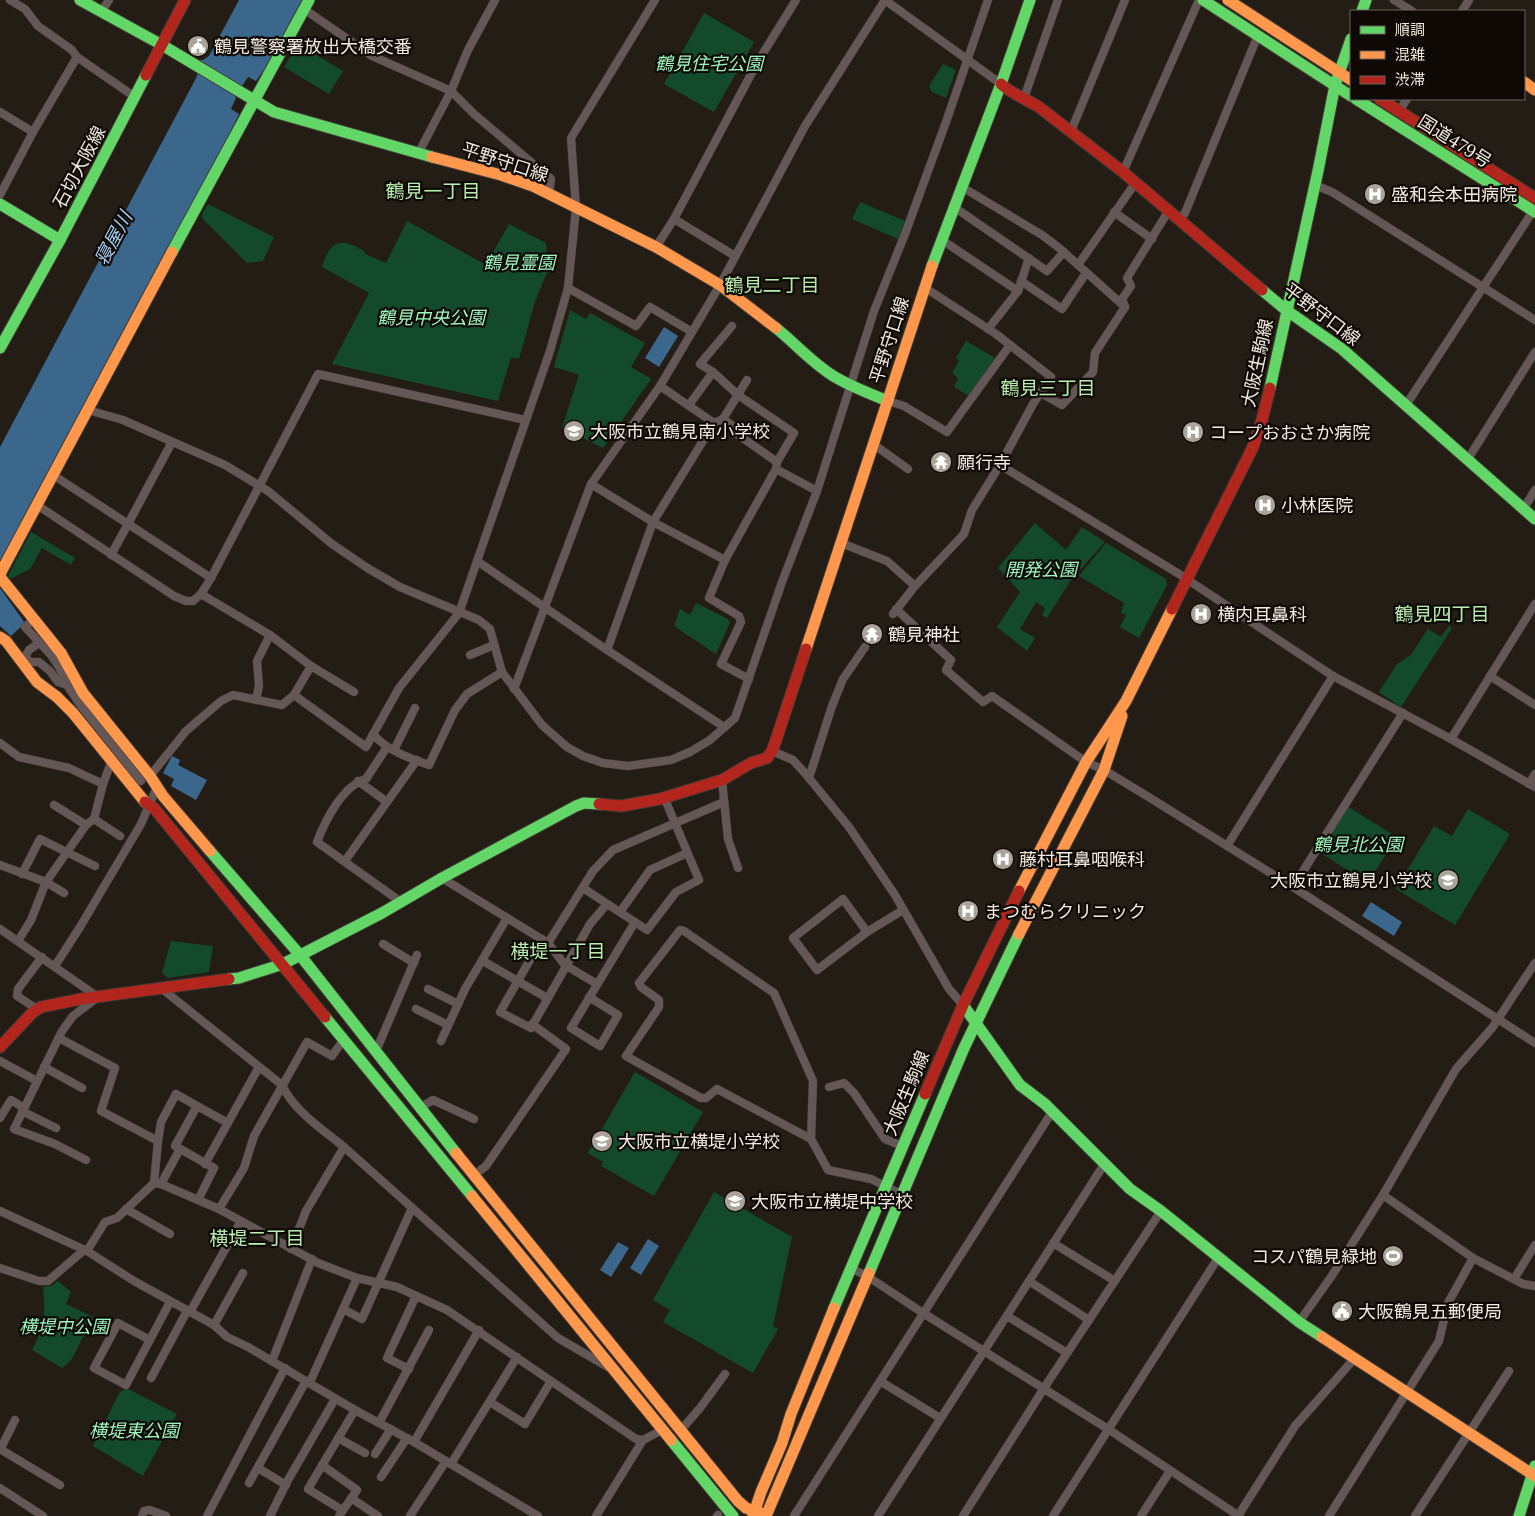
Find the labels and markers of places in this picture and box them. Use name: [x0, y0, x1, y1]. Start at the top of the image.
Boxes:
public building icon: 鶴見警察署放出大橋交番: [186, 34, 210, 58]
place label: 鶴見警察署放出大橋交番: [214, 35, 412, 58]
hospital icon: 盛和会本田病院: [1363, 182, 1387, 206]
place label: 盛和会本田病院: [1391, 183, 1517, 206]
school or university icon: 大阪市立鶴見南小学校: [562, 419, 586, 443]
place label: 大阪市立鶴見南小学校: [590, 420, 770, 443]
hospital icon: コープおおさか病院: [1181, 420, 1205, 444]
place label: コープおおさか病院: [1209, 421, 1370, 444]
temple icon: 願行寺: [929, 450, 953, 474]
place label: 願行寺: [957, 451, 1011, 474]
hospital icon: 小林医院: [1253, 493, 1277, 517]
place label: 小林医院: [1281, 494, 1353, 517]
hospital icon: 横内耳鼻科: [1189, 602, 1213, 626]
place label: 横内耳鼻科: [1217, 603, 1307, 626]
temple icon: 鶴見神社: [860, 622, 884, 646]
place label: 鶴見神社: [888, 623, 960, 646]
hospital icon: 藤村耳鼻咽喉科: [991, 847, 1015, 871]
place label: 藤村耳鼻咽喉科: [1019, 848, 1145, 871]
school or university icon: 大阪市立鶴見小学校: [1436, 868, 1460, 892]
place label: 大阪市立鶴見小学校: [1270, 869, 1432, 892]
hospital icon: まつむらクリニック: [956, 899, 980, 923]
place label: まつむらクリニック: [984, 900, 1146, 923]
school or university icon: 大阪市立横堤小学校: [590, 1129, 614, 1153]
place label: 大阪市立横堤小学校: [618, 1130, 780, 1153]
school or university icon: 大阪市立横堤中学校: [723, 1189, 747, 1213]
place label: 大阪市立横堤中学校: [751, 1190, 913, 1213]
sports icon: コスパ鶴見緑地: [1381, 1244, 1405, 1268]
place label: コスパ鶴見緑地: [1251, 1245, 1377, 1268]
public building icon: 大阪鶴見五郵便局: [1330, 1299, 1354, 1323]
place label: 大阪鶴見五郵便局: [1358, 1300, 1502, 1323]

